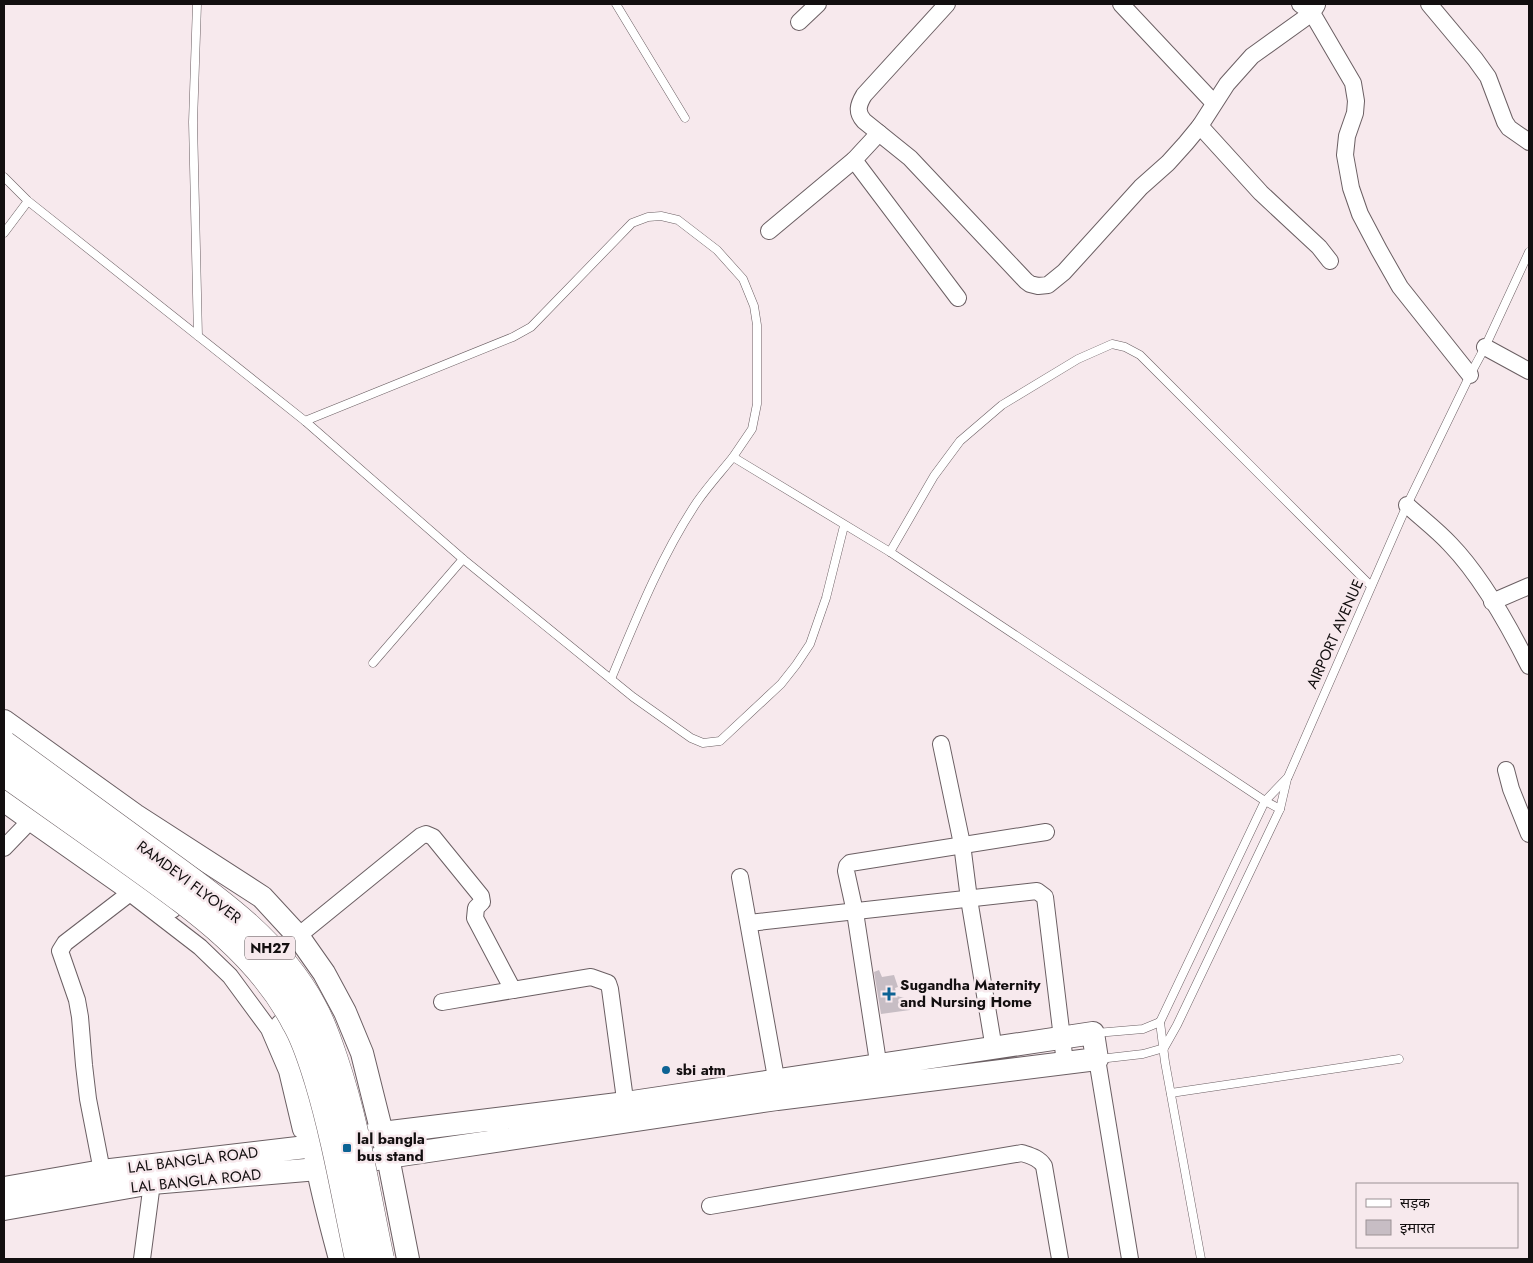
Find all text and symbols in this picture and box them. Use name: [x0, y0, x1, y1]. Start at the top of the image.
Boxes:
street label: AIRPORT AVENUE: [1301, 576, 1369, 692]
street label: RAMDEVI FLYOVER: [132, 835, 246, 929]
road number: NH27: [245, 936, 295, 960]
place label: Sugandha Maternity and Nursing Home: [900, 974, 1041, 1013]
marker: Sugandha Maternity and Nursing Home: [882, 987, 896, 1001]
place label: sbi atm: [676, 1059, 726, 1081]
marker: sbi atm: [660, 1064, 672, 1076]
place label: lal bangla bus stand: [357, 1128, 425, 1167]
street label: LAL BANGLA ROAD: [127, 1141, 259, 1179]
marker: lal bangla bus stand: [341, 1142, 353, 1154]
street label: LAL BANGLA ROAD: [130, 1163, 262, 1199]
legend: [1356, 1183, 1518, 1248]
text: सड़क: [1400, 1192, 1430, 1214]
text: इमारत: [1400, 1217, 1435, 1239]

